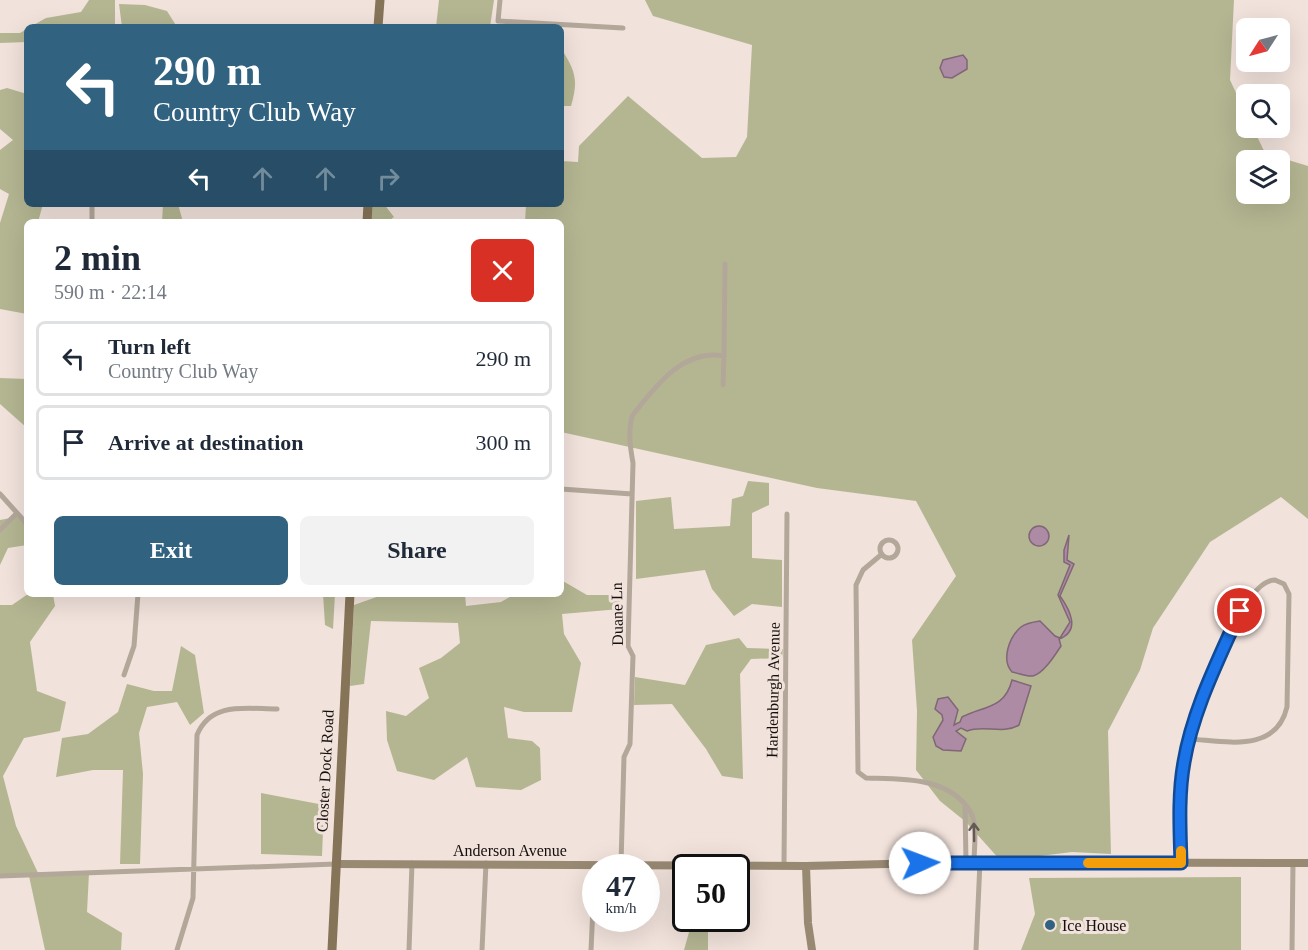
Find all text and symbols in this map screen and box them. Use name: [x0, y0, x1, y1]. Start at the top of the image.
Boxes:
north arrow: [1236, 18, 1290, 72]
map controls: [1236, 18, 1290, 204]
icon: left: [54, 48, 132, 126]
text: 290 m: [153, 48, 262, 94]
button: search: [1236, 84, 1290, 138]
text: Country Club Way: [153, 97, 356, 127]
button: layers: [1236, 150, 1290, 204]
icon: left: [183, 162, 216, 195]
icon: ahead: [246, 162, 279, 195]
icon: ahead: [309, 162, 342, 195]
icon: right: [372, 162, 405, 195]
text: 2 min: [54, 238, 141, 278]
button: close: [471, 239, 534, 302]
text: 590 m · 22:14: [54, 281, 167, 303]
text: Turn left: [108, 334, 191, 359]
icon: left: [57, 342, 90, 375]
text: 290 m: [475, 346, 531, 371]
text: Country Club Way: [108, 360, 258, 382]
icon: arrive: [57, 426, 90, 459]
text: Arrive at destination: [108, 430, 304, 455]
text: 300 m: [475, 430, 531, 455]
button: Exit: [54, 516, 288, 585]
button: Share: [300, 516, 534, 585]
street label: Duane Ln: [608, 582, 626, 646]
pin: [1214, 585, 1265, 636]
icon: arrive: [1223, 594, 1256, 627]
street label: Hardenburgh Avenue: [763, 622, 784, 758]
street label: Closter Dock Road: [313, 709, 337, 833]
one-way arrow: [968, 823, 980, 843]
position arrow: [888, 831, 952, 895]
street label: Anderson Avenue: [453, 842, 567, 859]
speed limit sign: 50: [672, 854, 750, 932]
text: 47: [606, 869, 636, 902]
text: km/h: [606, 900, 636, 916]
place label: Ice House: [1062, 917, 1126, 934]
marker: Ice House: [1043, 918, 1057, 932]

